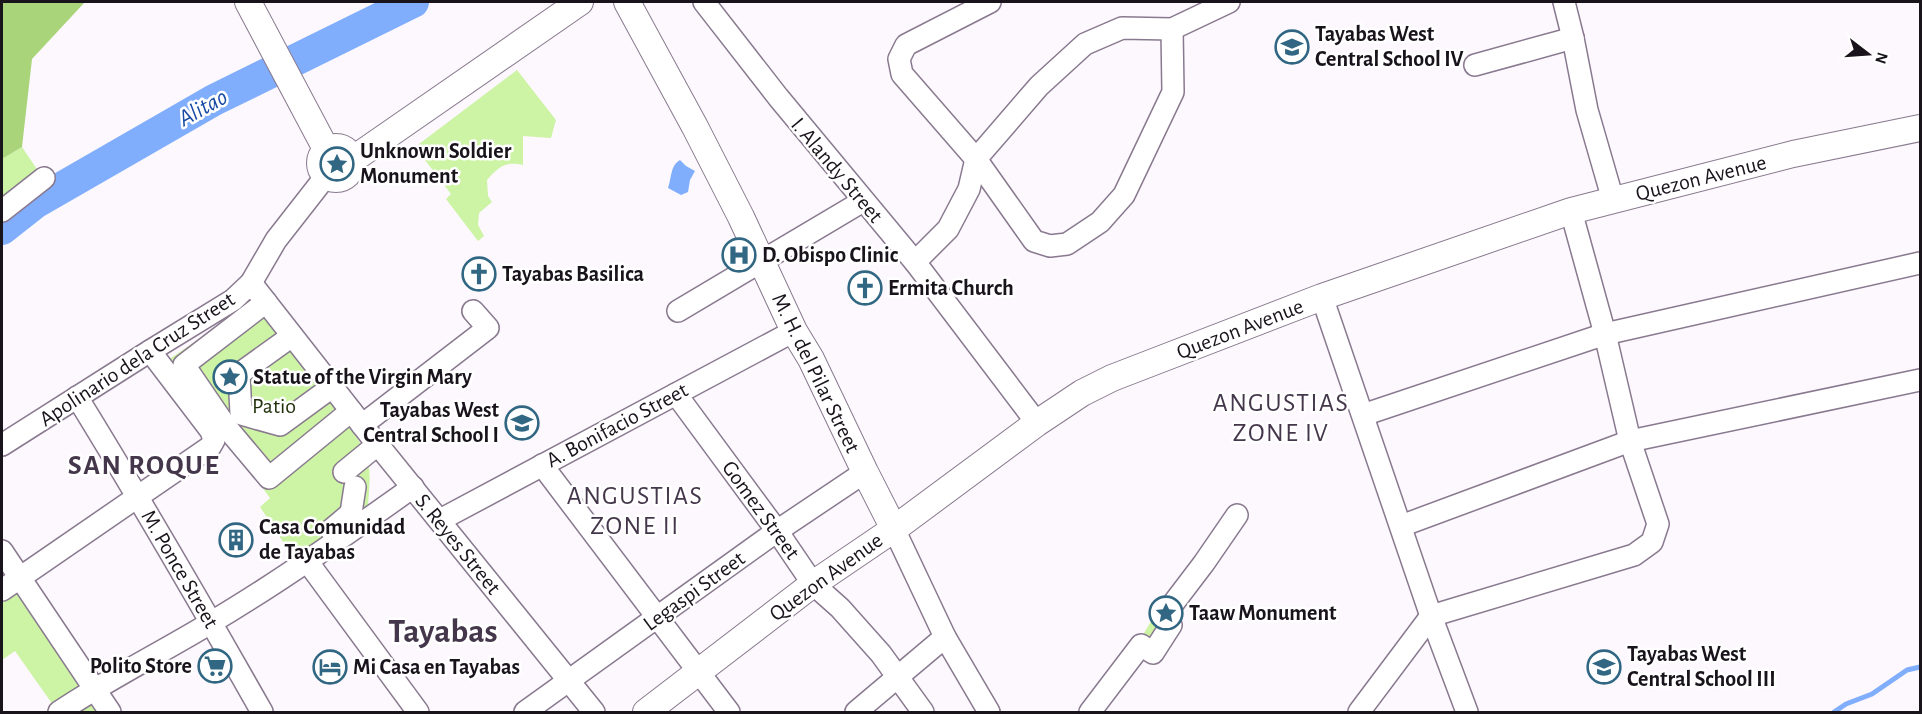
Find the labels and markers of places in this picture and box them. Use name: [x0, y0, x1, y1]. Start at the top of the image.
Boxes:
place label: Tayabas West Central School IV: [1315, 23, 1463, 70]
school or university icon: Tayabas West Central School IV: [1274, 29, 1310, 65]
place label: Unknown Soldier Monument: [360, 140, 512, 187]
place icon: Unknown Soldier Monument: [319, 146, 355, 182]
hospital icon: D. Obispo Clinic: [721, 237, 757, 273]
place label: D. Obispo Clinic: [762, 244, 899, 266]
church icon: Tayabas Basilica: [461, 256, 497, 292]
place label: Tayabas Basilica: [502, 263, 644, 286]
church icon: Ermita Church: [847, 270, 883, 306]
place label: Ermita Church: [888, 277, 1014, 299]
place icon: Statue of the Virgin Mary: [212, 359, 248, 395]
place label: Statue of the Virgin Mary: [253, 366, 472, 389]
place label: Tayabas West Central School I: [363, 399, 500, 446]
school or university icon: Tayabas West Central School I: [504, 405, 540, 441]
place label: Casa Comunidad de Tayabas: [259, 516, 406, 564]
building icon: Casa Comunidad de Tayabas: [218, 522, 254, 558]
place icon: Taaw Monument: [1148, 595, 1184, 631]
place label: Taaw Monument: [1189, 602, 1337, 624]
place label: Tayabas West Central School III: [1627, 643, 1776, 690]
supermarket icon: Polito Store: [197, 648, 233, 684]
hotel icon: Mi Casa en Tayabas: [312, 649, 348, 685]
school or university icon: Tayabas West Central School III: [1586, 649, 1622, 685]
place label: Polito Store: [90, 655, 192, 677]
place label: Mi Casa en Tayabas: [353, 656, 520, 679]

